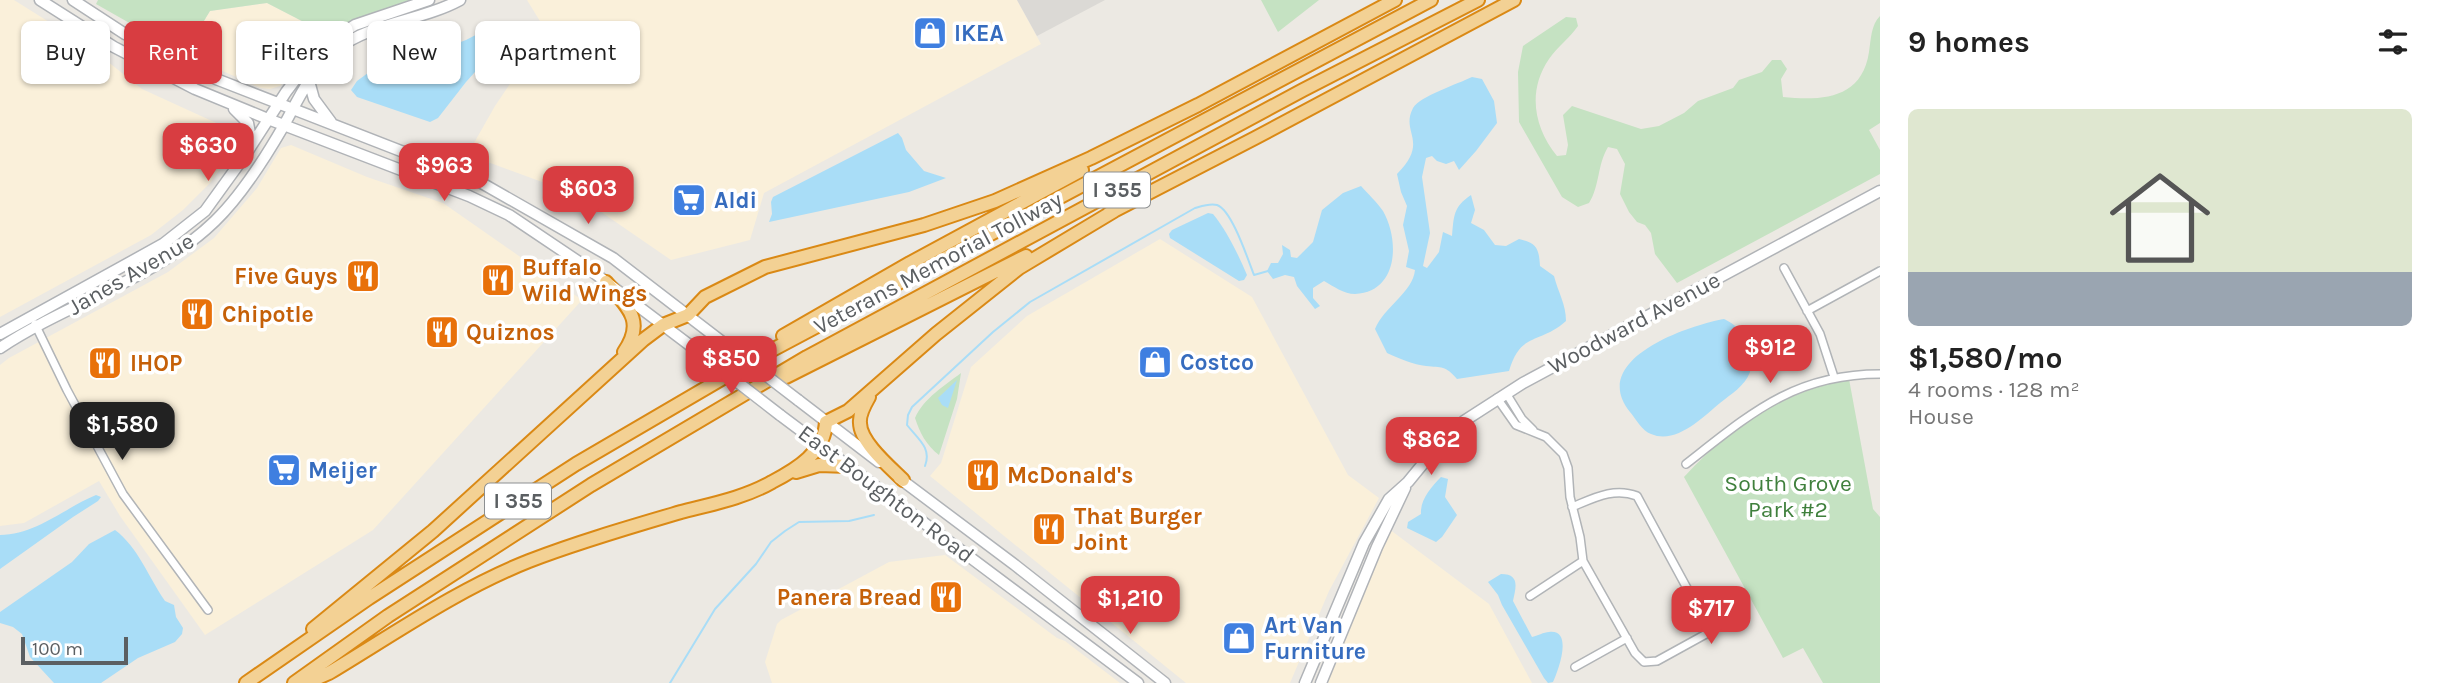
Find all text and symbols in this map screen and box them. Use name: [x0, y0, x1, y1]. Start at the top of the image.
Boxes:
shop icon: IKEA: [911, 14, 949, 52]
place label: IKEA: [954, 20, 1004, 47]
chip: Buy: [21, 21, 110, 84]
chip: Rent: [124, 21, 222, 84]
chip: Filters: [236, 21, 353, 84]
chip: New: [367, 21, 461, 84]
chip: Apartment: [475, 21, 640, 84]
icon: filters: [2374, 23, 2412, 61]
text: 9 homes: [1908, 24, 2030, 60]
pin: $630: [167, 124, 249, 183]
text: $630: [179, 132, 237, 159]
pin: $963: [403, 144, 485, 203]
text: $963: [415, 152, 473, 179]
icon: home: [2097, 155, 2223, 281]
pin: $603: [547, 166, 629, 226]
road number: I 355: [1084, 172, 1150, 208]
text: $603: [559, 175, 617, 202]
supermarket icon: Aldi: [670, 181, 708, 219]
street label: Veterans Memorial Tollway: [809, 186, 1067, 340]
place label: Aldi: [714, 187, 757, 214]
street label: Janes Avenue: [63, 227, 199, 321]
place label: Buffalo Wild Wings: [522, 254, 647, 307]
restaurant icon: Five Guys: [344, 257, 382, 295]
restaurant icon: Buffalo Wild Wings: [479, 261, 517, 299]
place label: Five Guys: [234, 263, 338, 290]
street label: Woodward Avenue: [1543, 266, 1725, 380]
restaurant icon: Chipotle: [178, 295, 216, 333]
place label: Chipotle: [222, 301, 314, 328]
restaurant icon: Quiznos: [423, 313, 461, 351]
place label: Quiznos: [466, 319, 555, 346]
pin: $912: [1729, 326, 1811, 385]
text: $912: [1744, 334, 1796, 361]
pin: $850: [690, 336, 772, 396]
text: $1,580/mo: [1908, 340, 2062, 376]
shop icon: Costco: [1136, 343, 1174, 381]
restaurant icon: IHOP: [86, 344, 124, 382]
text: $850: [702, 345, 760, 372]
place label: Costco: [1180, 349, 1254, 376]
place label: IHOP: [130, 350, 182, 377]
text: 4 rooms · 128 m²: [1908, 376, 2080, 403]
pin: $1,580: [65, 402, 179, 462]
text: House: [1908, 403, 1974, 430]
text: $1,580: [86, 411, 158, 438]
pin: $862: [1390, 418, 1472, 477]
street label: East Boughton Road: [793, 419, 979, 569]
text: $862: [1402, 426, 1460, 453]
supermarket icon: Meijer: [265, 451, 303, 489]
restaurant icon: McDonald's: [964, 456, 1002, 494]
place label: Meijer: [308, 457, 377, 484]
place label: McDonald's: [1007, 462, 1133, 489]
park label: South Grove Park #2: [1724, 470, 1852, 523]
road number: I 355: [485, 484, 551, 518]
place label: That Burger Joint: [1074, 503, 1202, 556]
restaurant icon: That Burger Joint: [1030, 510, 1068, 548]
pin: $1,210: [1073, 576, 1187, 636]
restaurant icon: Panera Bread: [927, 578, 965, 616]
place label: Panera Bread: [777, 584, 922, 611]
text: $1,210: [1097, 585, 1163, 612]
pin: $717: [1670, 586, 1752, 646]
text: $717: [1688, 595, 1734, 622]
place label: Art Van Furniture: [1264, 612, 1366, 665]
shop icon: Art Van Furniture: [1220, 619, 1258, 657]
scale bar: [21, 634, 128, 666]
text: 100 m: [32, 638, 83, 660]

